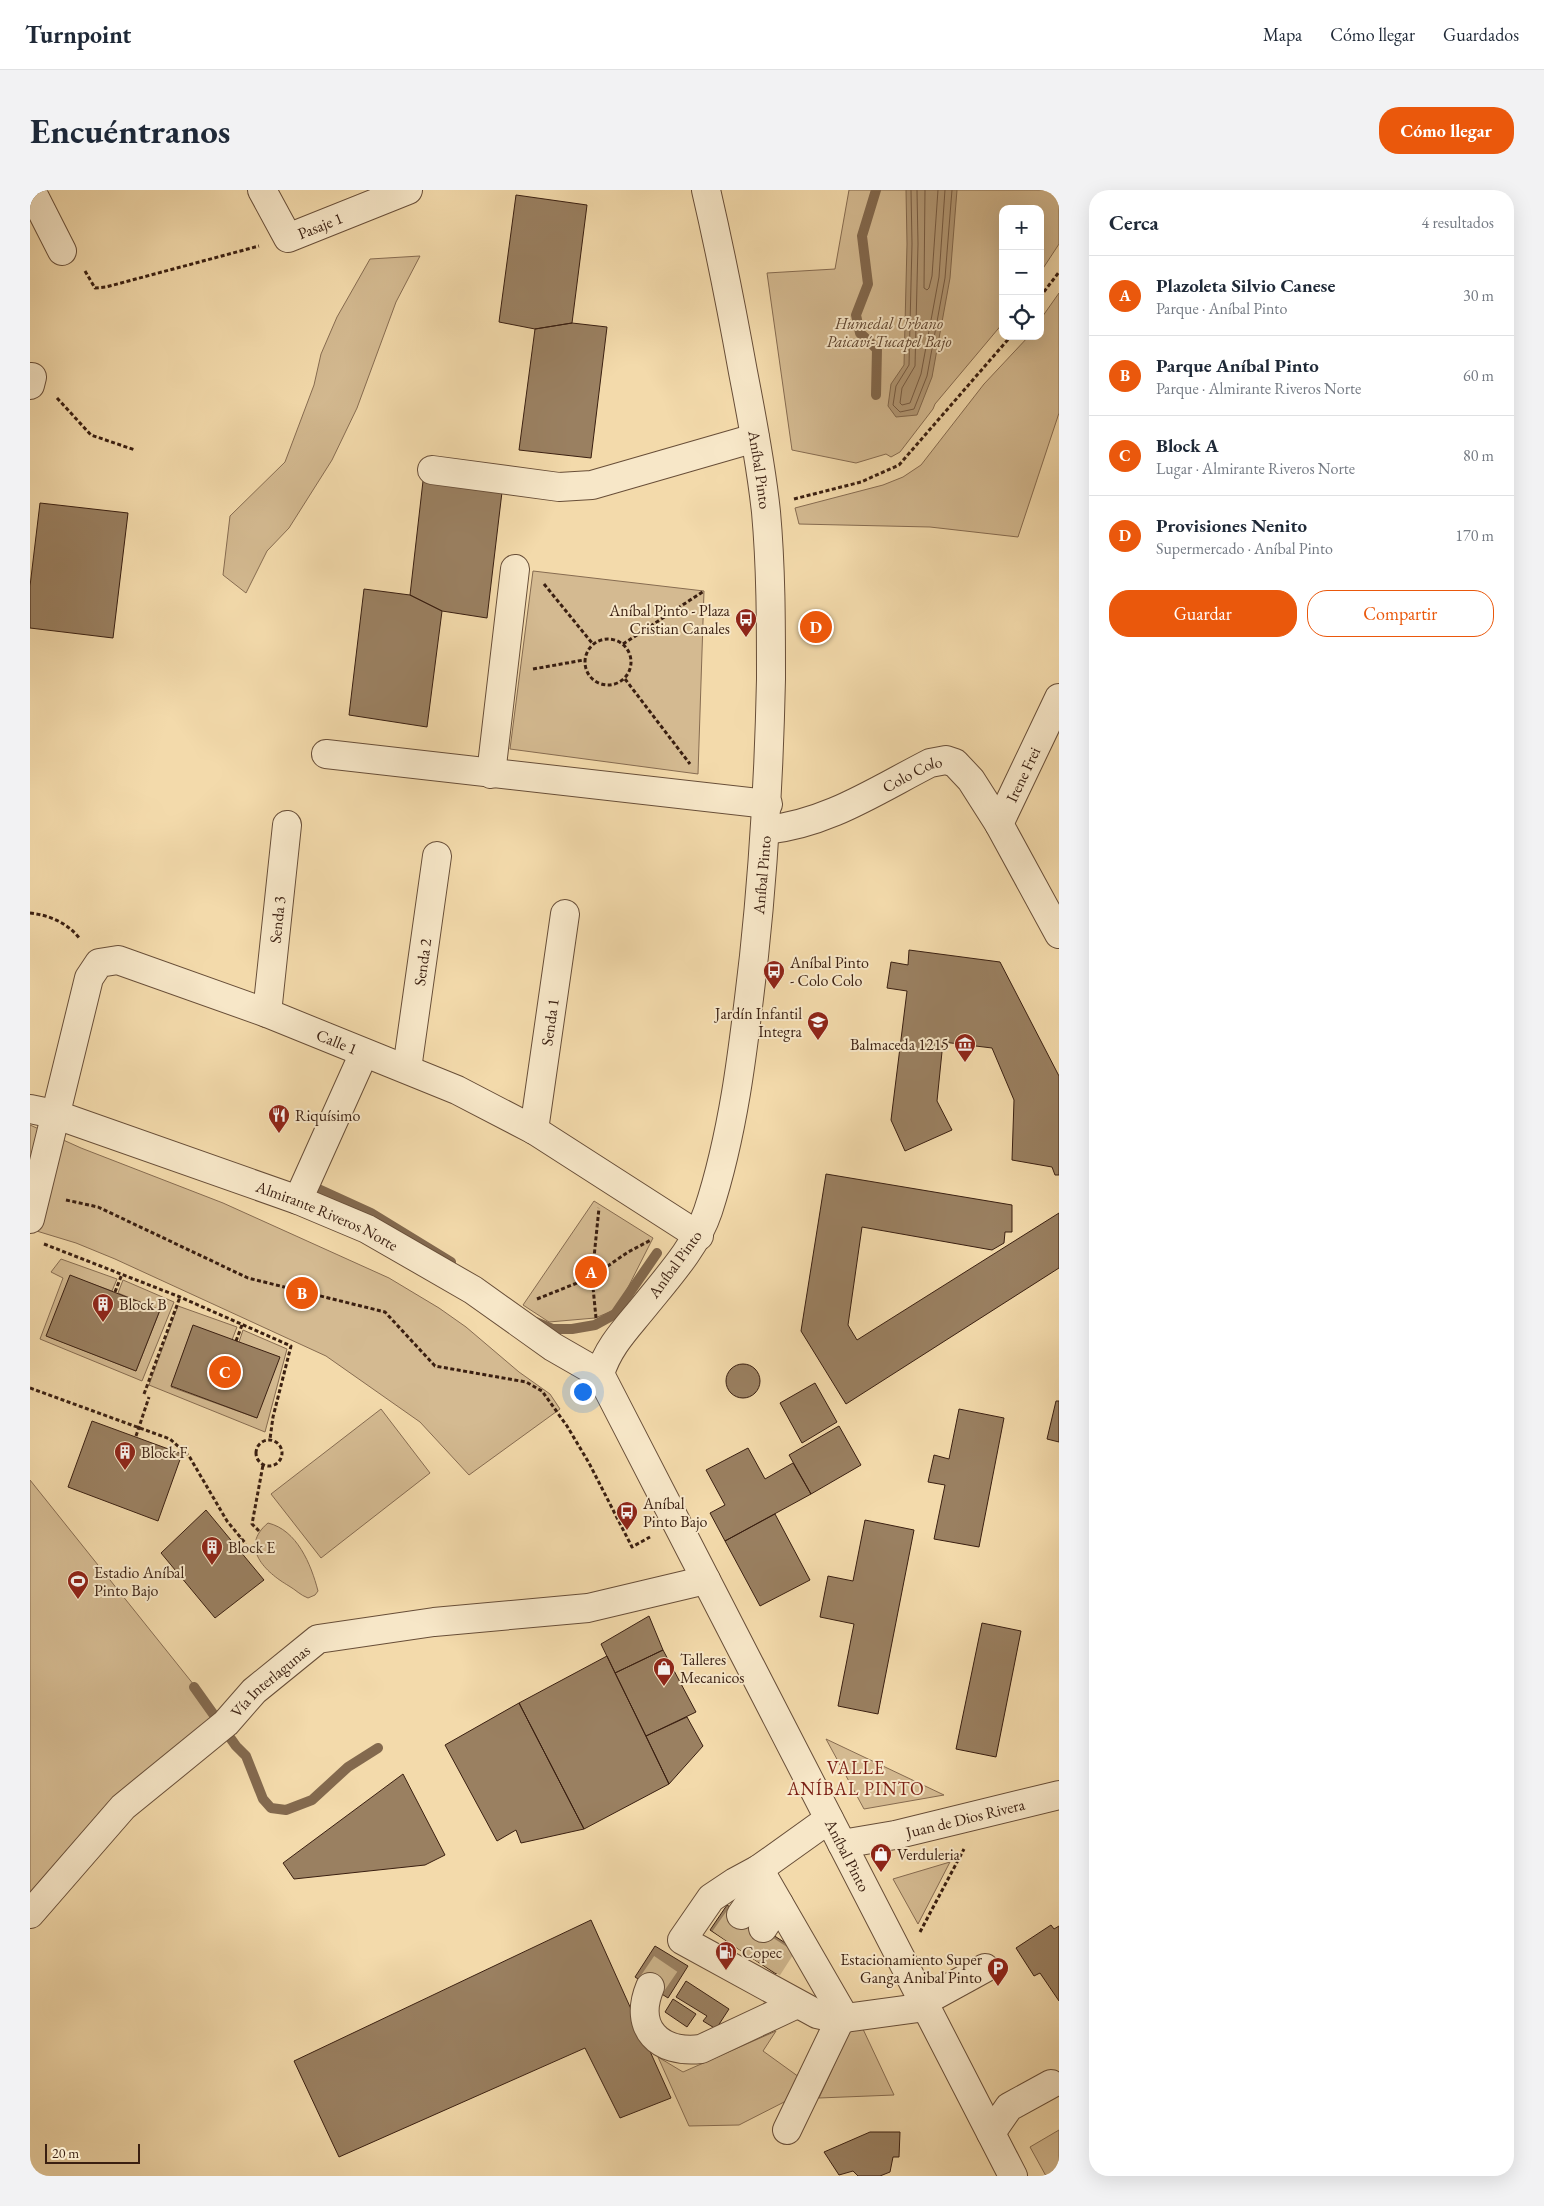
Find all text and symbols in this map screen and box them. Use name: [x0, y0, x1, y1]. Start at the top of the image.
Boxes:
text: Turnpoint: [25, 19, 131, 50]
text: Mapa: [1263, 23, 1302, 46]
text: Cómo llegar: [1330, 23, 1415, 46]
text: Guardados: [1443, 23, 1519, 46]
button: Cómo llegar: [1379, 107, 1514, 154]
text: Encuéntranos: [30, 108, 230, 153]
map controls: [999, 205, 1044, 340]
button: +: [999, 205, 1044, 250]
street label: Pasaje 1: [294, 207, 345, 244]
text: Cerca: [1109, 209, 1159, 236]
text: 4 resultados: [1422, 212, 1494, 233]
button: −: [999, 250, 1044, 295]
text: Plazoleta Silvio Canese: [1156, 273, 1335, 298]
text: A: [1119, 285, 1131, 306]
text: 30 m: [1463, 285, 1494, 306]
button: locate: [999, 295, 1044, 340]
text: Parque · Aníbal Pinto: [1156, 298, 1287, 319]
park label: Humedal Urbano Paicaví-Tucapel Bajo: [826, 313, 952, 352]
text: Parque Aníbal Pinto: [1156, 353, 1319, 378]
text: B: [1120, 365, 1130, 386]
text: 60 m: [1463, 365, 1494, 386]
text: Parque · Almirante Riveros Norte: [1156, 378, 1361, 399]
street label: Aníbal Pinto: [744, 428, 776, 510]
text: Block A: [1156, 433, 1219, 458]
text: C: [1119, 445, 1131, 466]
text: 80 m: [1463, 445, 1494, 466]
text: Lugar · Almirante Riveros Norte: [1156, 458, 1355, 479]
text: Provisiones Nenito: [1156, 513, 1307, 538]
text: D: [1119, 525, 1131, 546]
text: 170 m: [1455, 525, 1494, 546]
text: Supermercado · Aníbal Pinto: [1156, 538, 1333, 559]
button: Guardar: [1109, 590, 1297, 637]
button: Compartir: [1307, 590, 1494, 637]
place label: Aníbal Pinto - Plaza Cristian Canales: [608, 600, 731, 639]
bus stop icon: Aníbal Pinto - Plaza Cristian Canales: [734, 607, 758, 638]
pin: D: [800, 608, 832, 646]
street label: Irene Frei: [1001, 743, 1045, 805]
street label: Colo Colo: [878, 750, 944, 797]
street label: Aníbal Pinto: [748, 835, 776, 916]
street label: Senda 3: [264, 894, 290, 944]
street label: Senda 2: [408, 937, 436, 987]
place label: Aníbal Pinto - Colo Colo: [789, 952, 869, 991]
bus stop icon: Aníbal Pinto - Colo Colo: [762, 959, 786, 990]
street label: Senda 1: [536, 997, 563, 1047]
place label: Jardín Infantil Integra: [713, 1003, 803, 1042]
school or university icon: Jardín Infantil Integra: [806, 1010, 830, 1041]
street label: Calle 1: [313, 1024, 361, 1059]
museum icon: Balmaceda 1215: [953, 1032, 977, 1063]
place label: Balmaceda 1215: [850, 1034, 949, 1055]
restaurant icon: Riquísimo: [267, 1103, 291, 1134]
place label: Riquísimo: [295, 1105, 361, 1126]
street label: Almirante Riveros Norte: [252, 1175, 402, 1255]
street label: Aníbal Pinto: [643, 1226, 707, 1303]
pin: A: [575, 1253, 607, 1291]
pin: B: [286, 1274, 318, 1312]
building icon: Block B: [91, 1292, 115, 1323]
place label: Block B: [119, 1294, 167, 1315]
pin: C: [209, 1353, 241, 1391]
your location: [570, 1379, 596, 1405]
building icon: Block F: [113, 1440, 137, 1471]
place label: Block F: [141, 1442, 188, 1463]
place label: Aníbal Pinto Bajo: [642, 1493, 708, 1532]
bus stop icon: Aníbal Pinto Bajo: [615, 1500, 639, 1531]
building icon: Block E: [200, 1535, 224, 1566]
place label: Block E: [228, 1537, 275, 1558]
place label: Estadio Aníbal Pinto Bajo: [94, 1562, 184, 1601]
sports icon: Estadio Aníbal Pinto Bajo: [66, 1569, 90, 1600]
street label: Vía Interlagunas: [226, 1639, 314, 1721]
place label: Talleres Mecanicos: [680, 1649, 744, 1688]
shop icon: Talleres Mecanicos: [652, 1656, 676, 1687]
district label: VALLE ANÍBAL PINTO: [786, 1756, 925, 1800]
street label: Juan de Dios Rivera: [902, 1793, 1027, 1843]
street label: Aníbal Pinto: [820, 1814, 875, 1895]
shop icon: Verduleria: [869, 1842, 893, 1873]
place label: Verduleria: [897, 1844, 961, 1865]
fuel station icon: Copec: [714, 1940, 738, 1971]
place label: Copec: [742, 1942, 782, 1963]
place label: Estacionamiento Super Ganga Anibal Pinto: [840, 1949, 983, 1988]
parking icon: Estacionamiento Super Ganga Anibal Pinto: [986, 1956, 1010, 1987]
scale bar: [45, 2141, 140, 2164]
text: 20 m: [52, 2144, 79, 2162]

